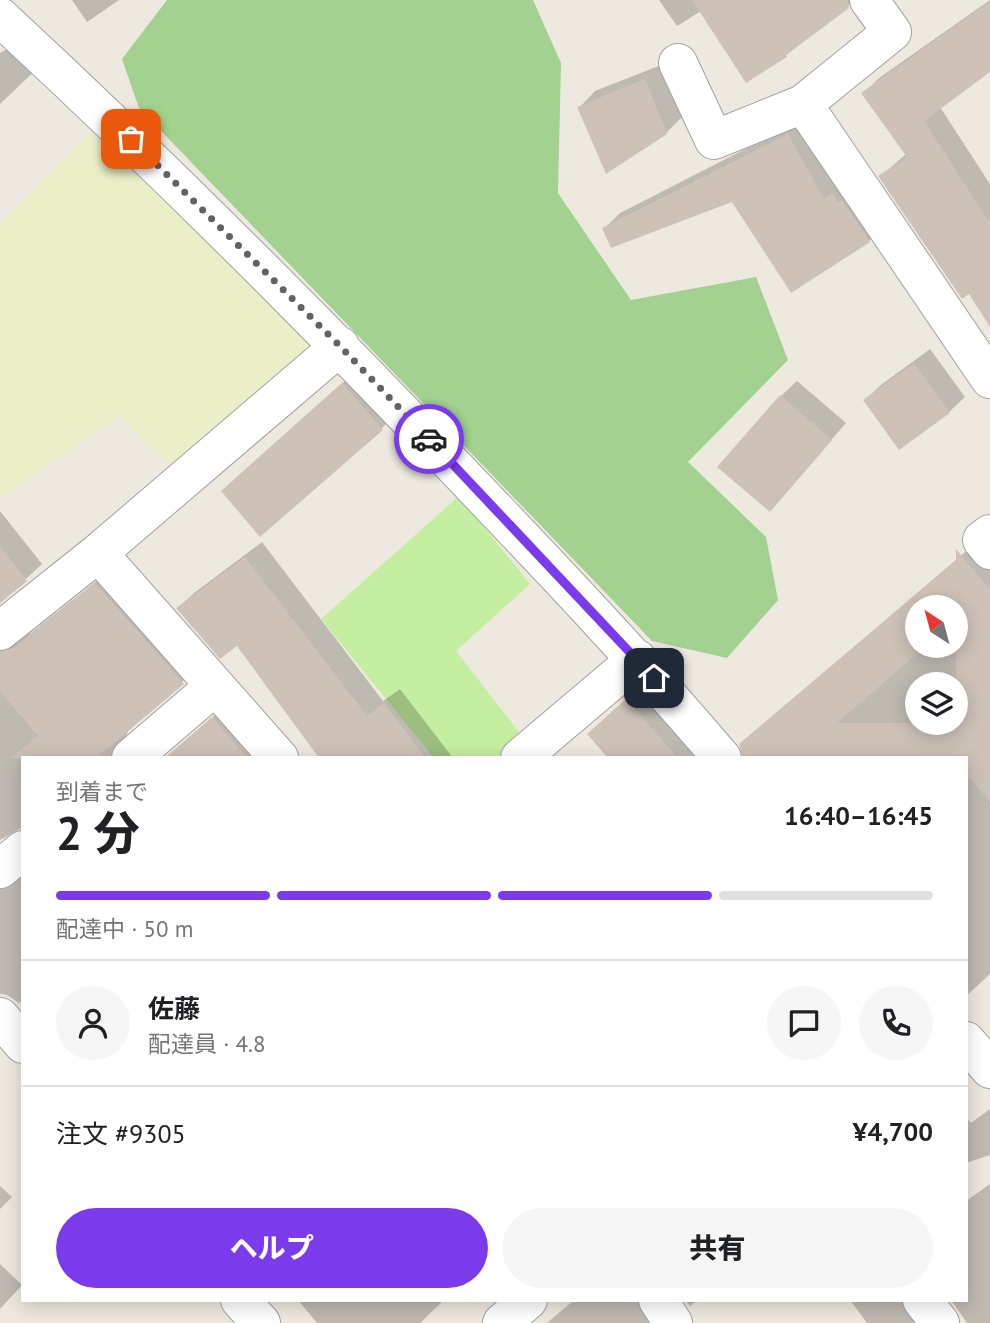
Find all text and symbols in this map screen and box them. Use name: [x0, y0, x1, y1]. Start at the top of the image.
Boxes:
pin: [101, 109, 161, 169]
icon: bag: [112, 120, 150, 158]
courier: [394, 404, 464, 474]
icon: car: [410, 420, 448, 458]
north arrow: [905, 595, 968, 658]
map controls: [905, 595, 968, 735]
pin: [624, 648, 684, 708]
icon: home: [635, 659, 673, 697]
button: layers: [905, 672, 968, 735]
text: 到着まで: [56, 777, 148, 806]
text: 16:40–16:45: [784, 799, 933, 832]
text: 2 分: [56, 803, 140, 863]
text: 配達中 · 50 m: [56, 914, 193, 943]
button: person: [56, 986, 130, 1060]
button: chat: [767, 986, 841, 1060]
button: phone: [859, 986, 933, 1060]
text: 佐藤: [148, 992, 200, 1025]
text: 配達員 · 4.8: [148, 1029, 265, 1058]
text: ¥4,700: [853, 1115, 933, 1148]
text: 注文 #9305: [56, 1117, 186, 1150]
button: ヘルプ: [56, 1208, 488, 1288]
button: 共有: [502, 1208, 933, 1288]

